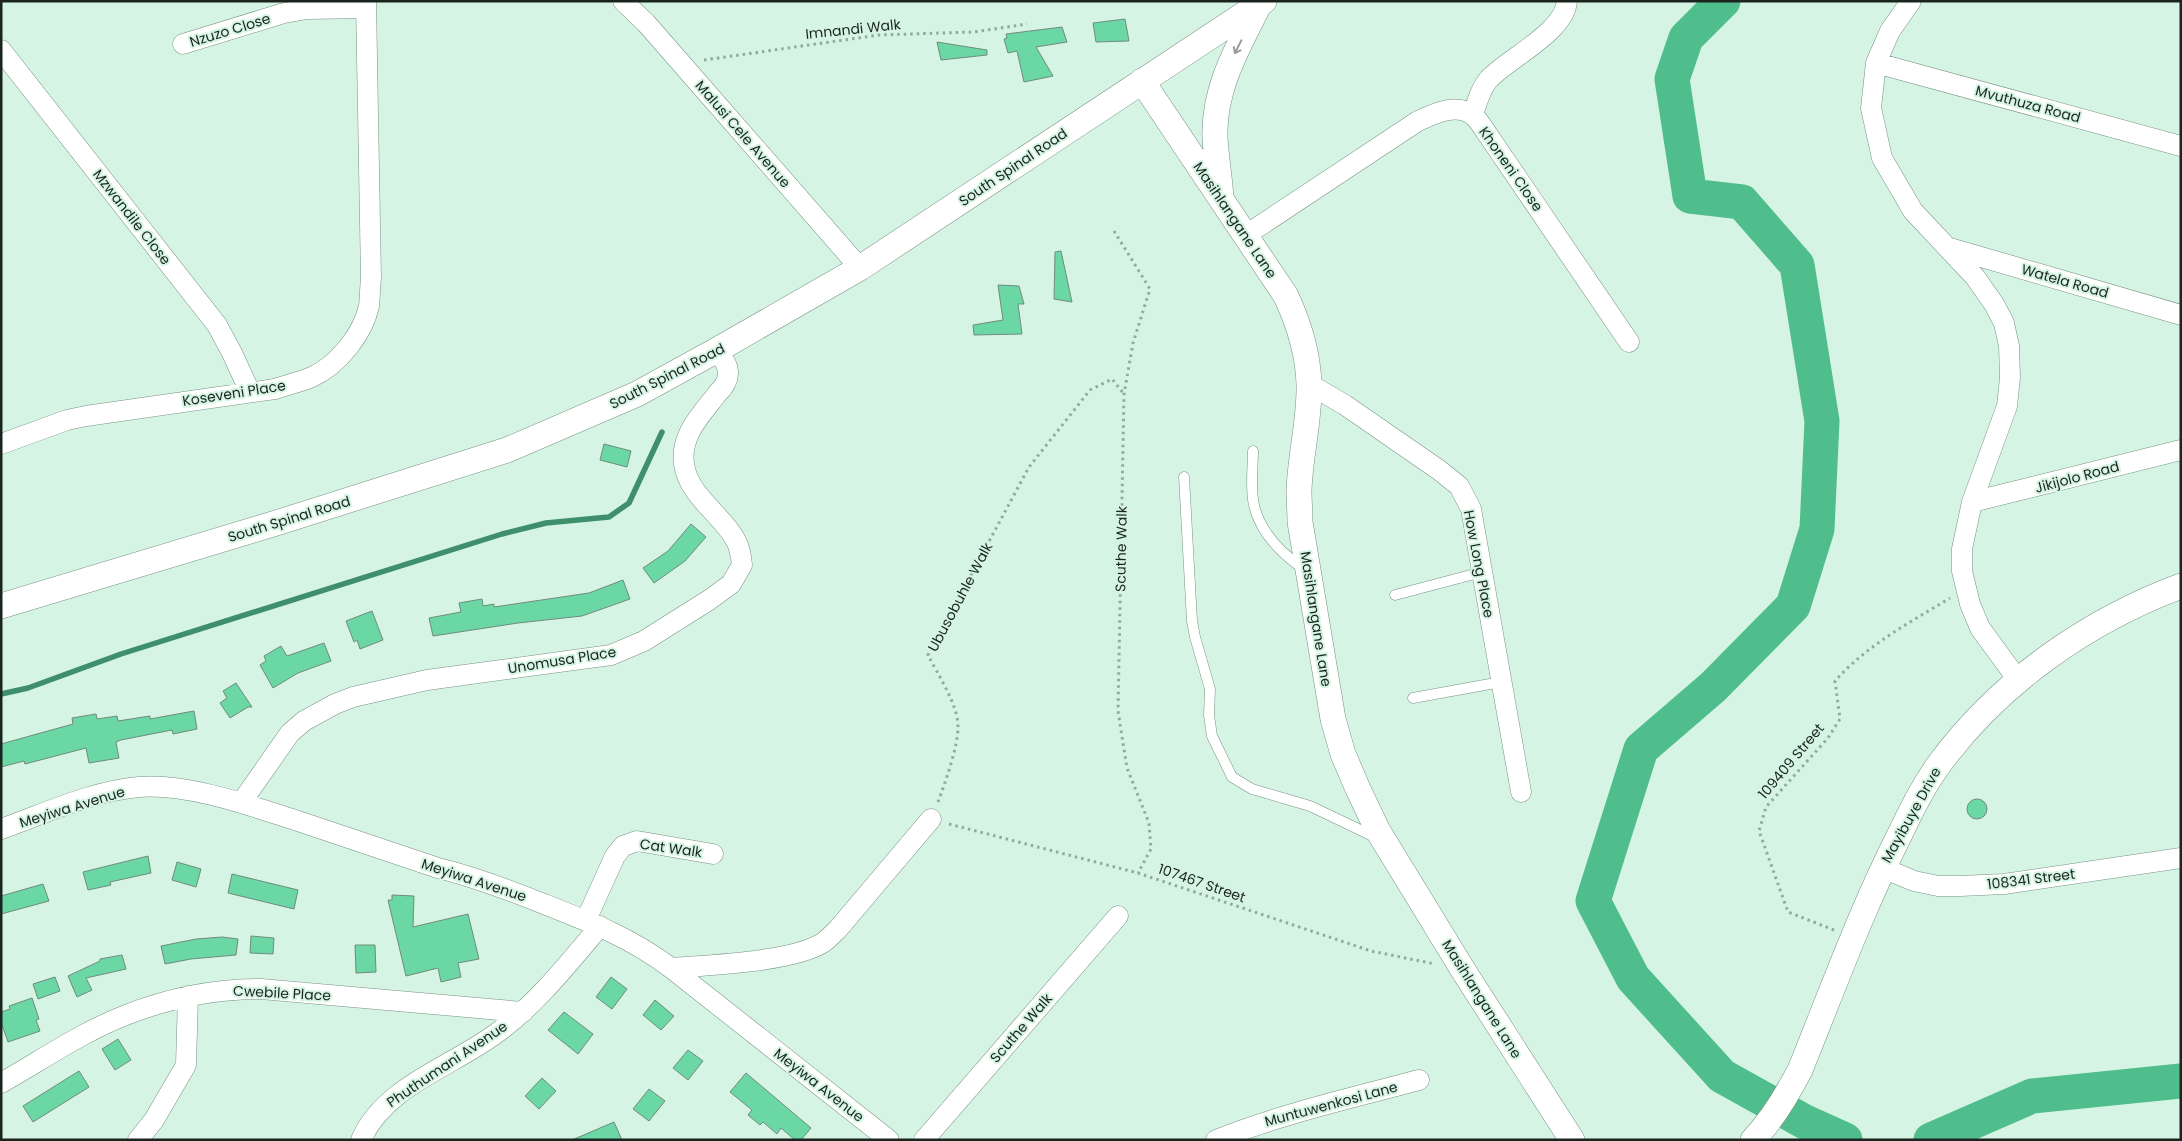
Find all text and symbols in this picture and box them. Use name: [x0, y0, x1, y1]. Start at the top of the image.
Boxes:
street label: Nzuzo Close: [187, 8, 273, 52]
street label: Imnandi Walk: [804, 14, 902, 44]
one-way arrow: [1233, 40, 1243, 55]
street label: Malusi Cele Avenue: [691, 76, 795, 192]
street label: Mvuthuza Road: [1973, 80, 2083, 128]
street label: South Spinal Road: [955, 123, 1071, 211]
street label: Khoneni Close: [1474, 123, 1548, 216]
street label: Masihlangane Lane: [1189, 158, 1282, 282]
street label: Mzwandile Close: [88, 165, 176, 269]
street label: Watela Road: [2019, 259, 2111, 303]
street label: South Spinal Road: [606, 338, 728, 414]
street label: Koseveni Place: [181, 375, 287, 411]
street label: Jikijolo Road: [2033, 456, 2121, 498]
street label: South Spinal Road: [225, 491, 353, 547]
street label: Scuthe Walk: [1110, 505, 1132, 592]
street label: How Long Place: [1459, 508, 1499, 620]
street label: Ubusobuhle Walk: [923, 538, 998, 655]
street label: Masihlangane Lane: [1295, 550, 1337, 688]
street label: Unomusa Place: [506, 642, 618, 678]
street label: 109409 Street: [1753, 719, 1829, 803]
street label: Mayibuye Drive: [1876, 763, 1946, 866]
street label: Meyiwa Avenue: [17, 781, 127, 833]
street label: Cat Walk: [638, 834, 704, 862]
street label: Meyiwa Avenue: [419, 854, 529, 906]
street label: 107467 Street: [1156, 859, 1248, 907]
street label: 108341 Street: [1986, 864, 2076, 894]
street label: Masihlangane Lane: [1437, 936, 1527, 1062]
street label: Cwebile Place: [233, 980, 332, 1006]
street label: Scuthe Walk: [985, 988, 1057, 1067]
street label: Phuthumani Avenue: [383, 1016, 512, 1112]
street label: Meyiwa Avenue: [770, 1043, 868, 1127]
street label: Muntuwenkosi Lane: [1262, 1077, 1400, 1131]

